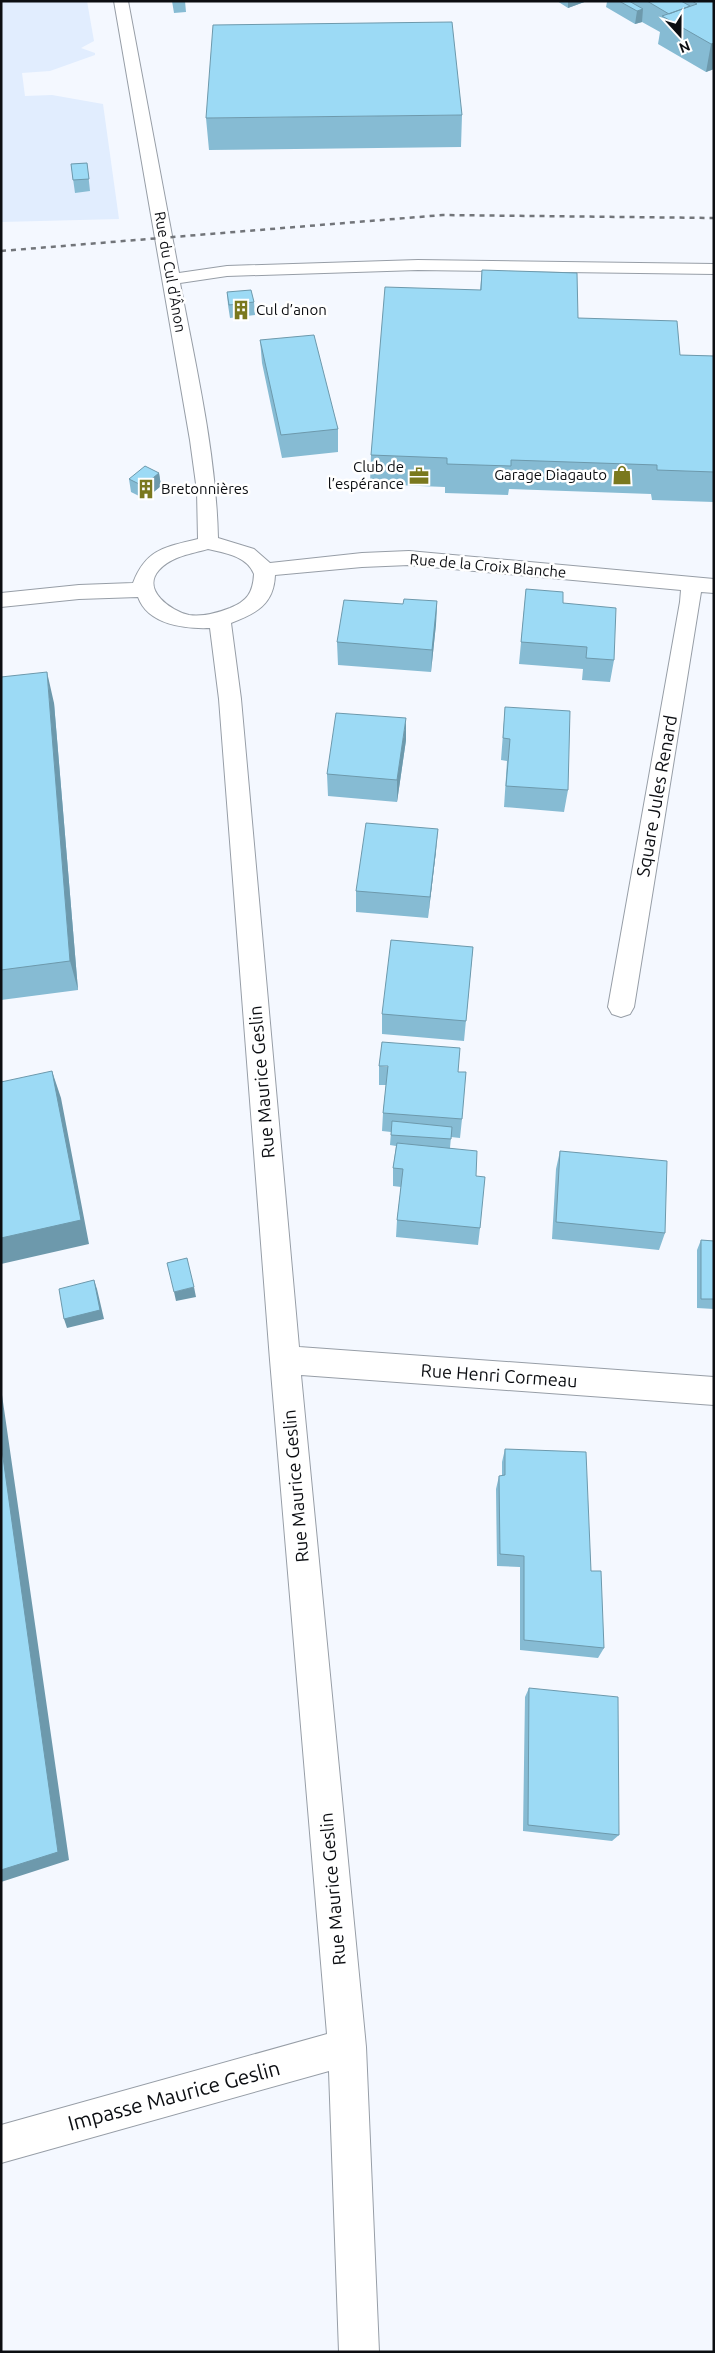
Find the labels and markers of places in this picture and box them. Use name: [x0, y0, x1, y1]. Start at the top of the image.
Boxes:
building icon: Cul d’anon: [230, 299, 252, 321]
place label: Cul d’anon: [256, 301, 327, 318]
place label: Club de l’espérance: [328, 458, 404, 492]
shop icon: Garage Diagauto: [611, 464, 633, 486]
office icon: Club de l’espérance: [408, 465, 430, 487]
place label: Garage Diagauto: [494, 466, 607, 483]
building icon: Bretonnières: [135, 478, 157, 500]
place label: Bretonnières: [161, 480, 249, 497]

